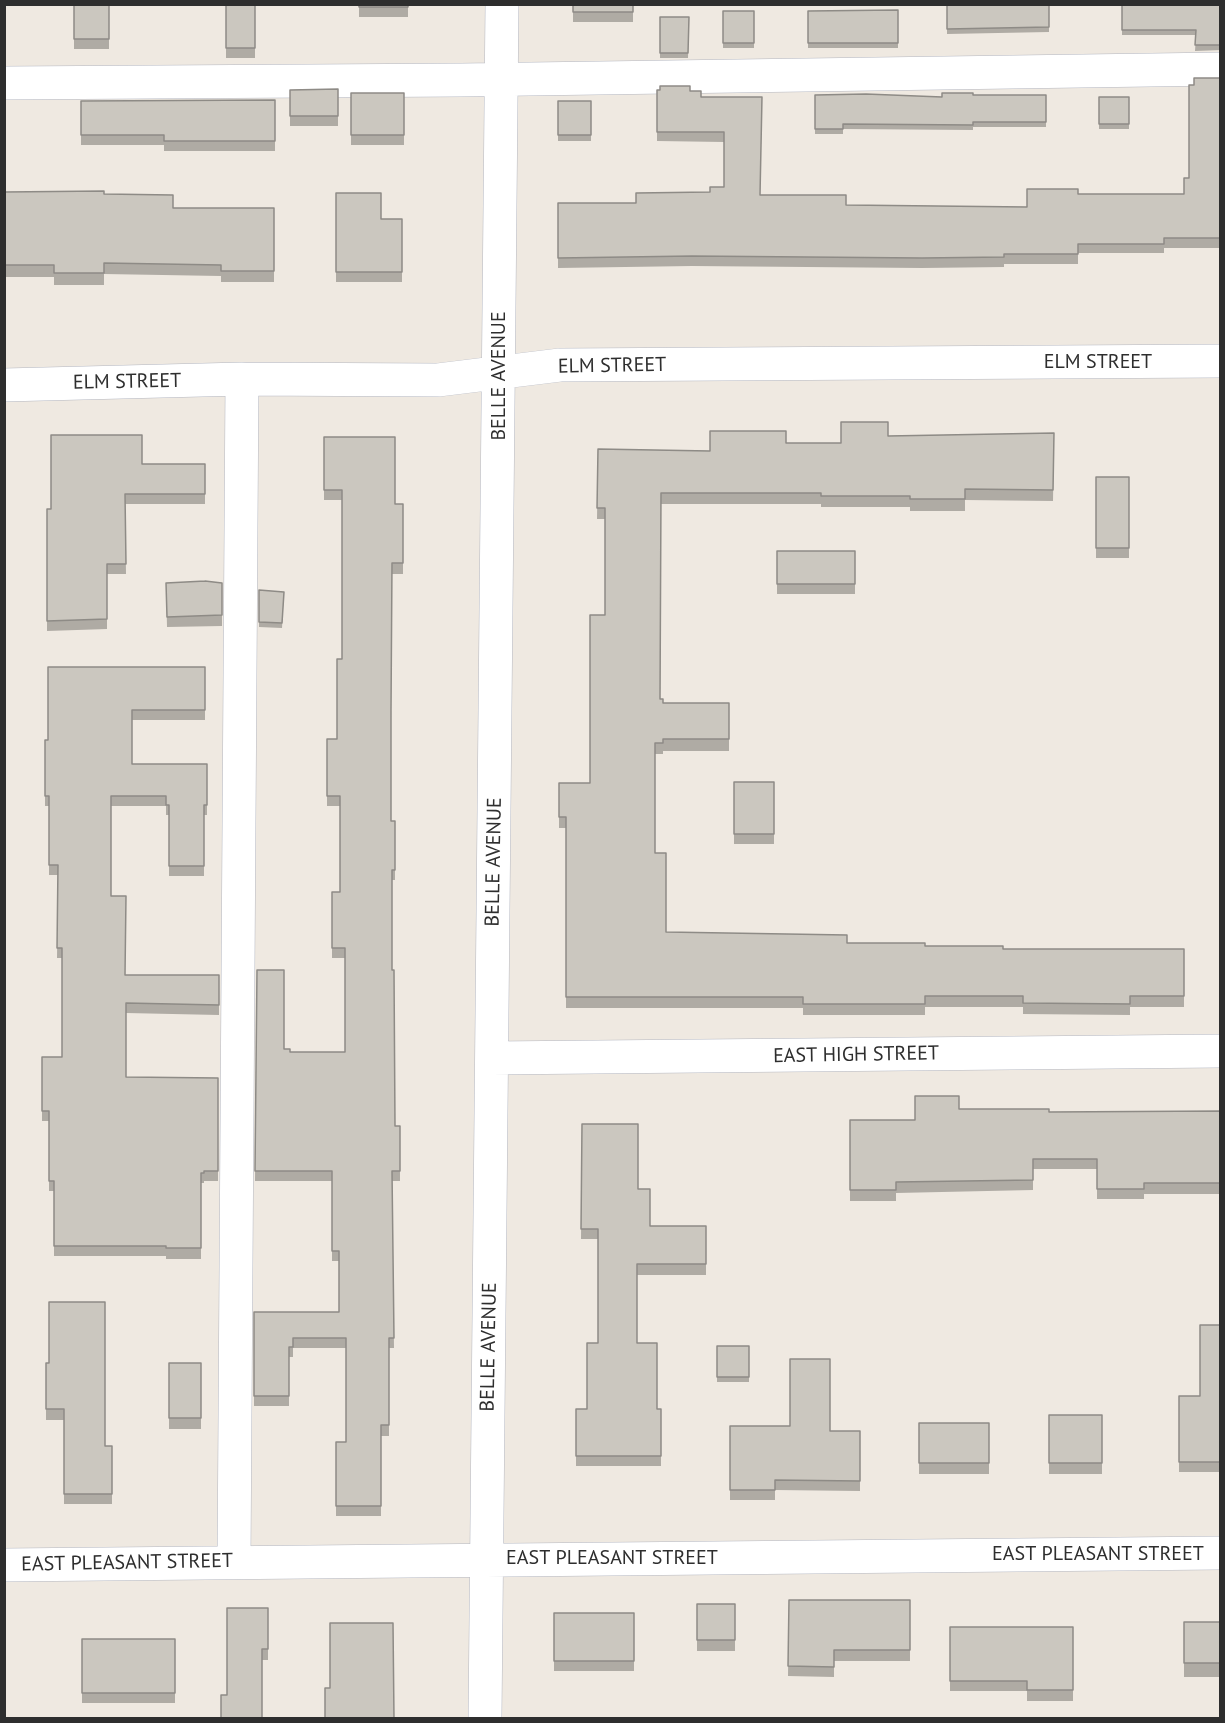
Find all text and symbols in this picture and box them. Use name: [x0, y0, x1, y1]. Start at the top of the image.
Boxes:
street label: BELLE AVENUE: [487, 311, 511, 441]
street label: ELM STREET: [1044, 350, 1152, 374]
street label: ELM STREET: [558, 353, 666, 379]
street label: ELM STREET: [73, 369, 181, 395]
street label: BELLE AVENUE: [481, 797, 507, 927]
street label: EAST HIGH STREET: [773, 1042, 939, 1068]
street label: BELLE AVENUE: [476, 1282, 502, 1412]
street label: EAST PLEASANT STREET: [992, 1542, 1204, 1566]
street label: EAST PLEASANT STREET: [506, 1546, 718, 1570]
street label: EAST PLEASANT STREET: [21, 1549, 233, 1577]

